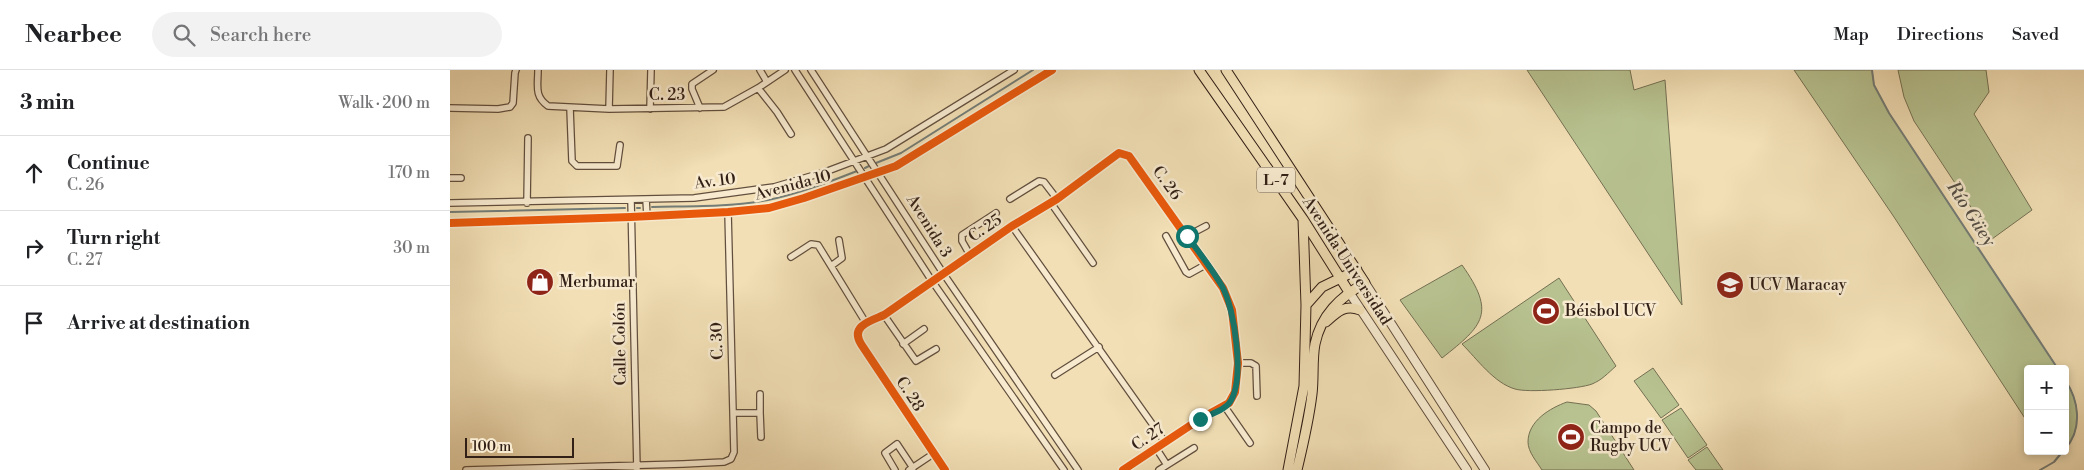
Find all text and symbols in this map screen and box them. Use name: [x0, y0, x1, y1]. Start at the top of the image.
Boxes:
search box: [152, 12, 502, 57]
text: Nearbee: [25, 20, 122, 50]
icon: search: [170, 21, 198, 49]
text: Search here: [210, 23, 311, 47]
text: Map: [1833, 23, 1869, 46]
text: Directions: [1897, 23, 1984, 46]
text: Saved: [2012, 23, 2059, 46]
street label: C. 23: [649, 85, 685, 105]
text: 3 min: [20, 90, 75, 116]
text: Walk · 200 m: [338, 93, 430, 113]
text: Continue: [67, 151, 150, 175]
icon: ahead: [20, 159, 48, 187]
street label: C. 26: [1148, 162, 1186, 204]
text: 170 m: [388, 163, 430, 183]
street label: Avenida 10: [752, 165, 833, 205]
road number: L-7: [1257, 168, 1295, 192]
street label: Av. 10: [692, 169, 737, 194]
text: C. 26: [67, 175, 104, 195]
water label: Río Güey: [1941, 176, 2001, 251]
street label: Avenida 3: [901, 190, 956, 261]
street label: Avenida Universidad: [1298, 192, 1396, 329]
street label: C. 25: [964, 209, 1006, 246]
route start: [1176, 225, 1199, 248]
text: Turn right: [67, 226, 160, 250]
icon: right: [20, 234, 48, 262]
text: 30 m: [393, 238, 430, 258]
text: C. 27: [67, 250, 103, 270]
shop icon: Merbumar: [525, 267, 555, 297]
school or university icon: UCV Maracay: [1715, 270, 1745, 300]
place label: Merbumar: [559, 272, 635, 292]
place label: UCV Maracay: [1749, 275, 1847, 295]
sports icon: Béisbol UCV: [1531, 296, 1561, 326]
place label: Béisbol UCV: [1564, 301, 1657, 321]
street label: Calle Colón: [609, 302, 631, 386]
icon: arrive: [20, 309, 48, 337]
text: Arrive at destination: [67, 311, 250, 335]
street label: C. 30: [706, 322, 728, 360]
map controls: [2024, 365, 2069, 455]
button: +: [2024, 365, 2069, 410]
street label: C. 28: [891, 373, 929, 415]
route end: [1189, 408, 1212, 431]
button: −: [2024, 410, 2069, 455]
place label: Campo de Rugby UCV: [1590, 418, 1672, 456]
street label: C. 27: [1128, 419, 1168, 455]
sports icon: Campo de Rugby UCV: [1556, 422, 1586, 452]
scale bar: [465, 435, 574, 458]
text: 100 m: [472, 438, 511, 456]

